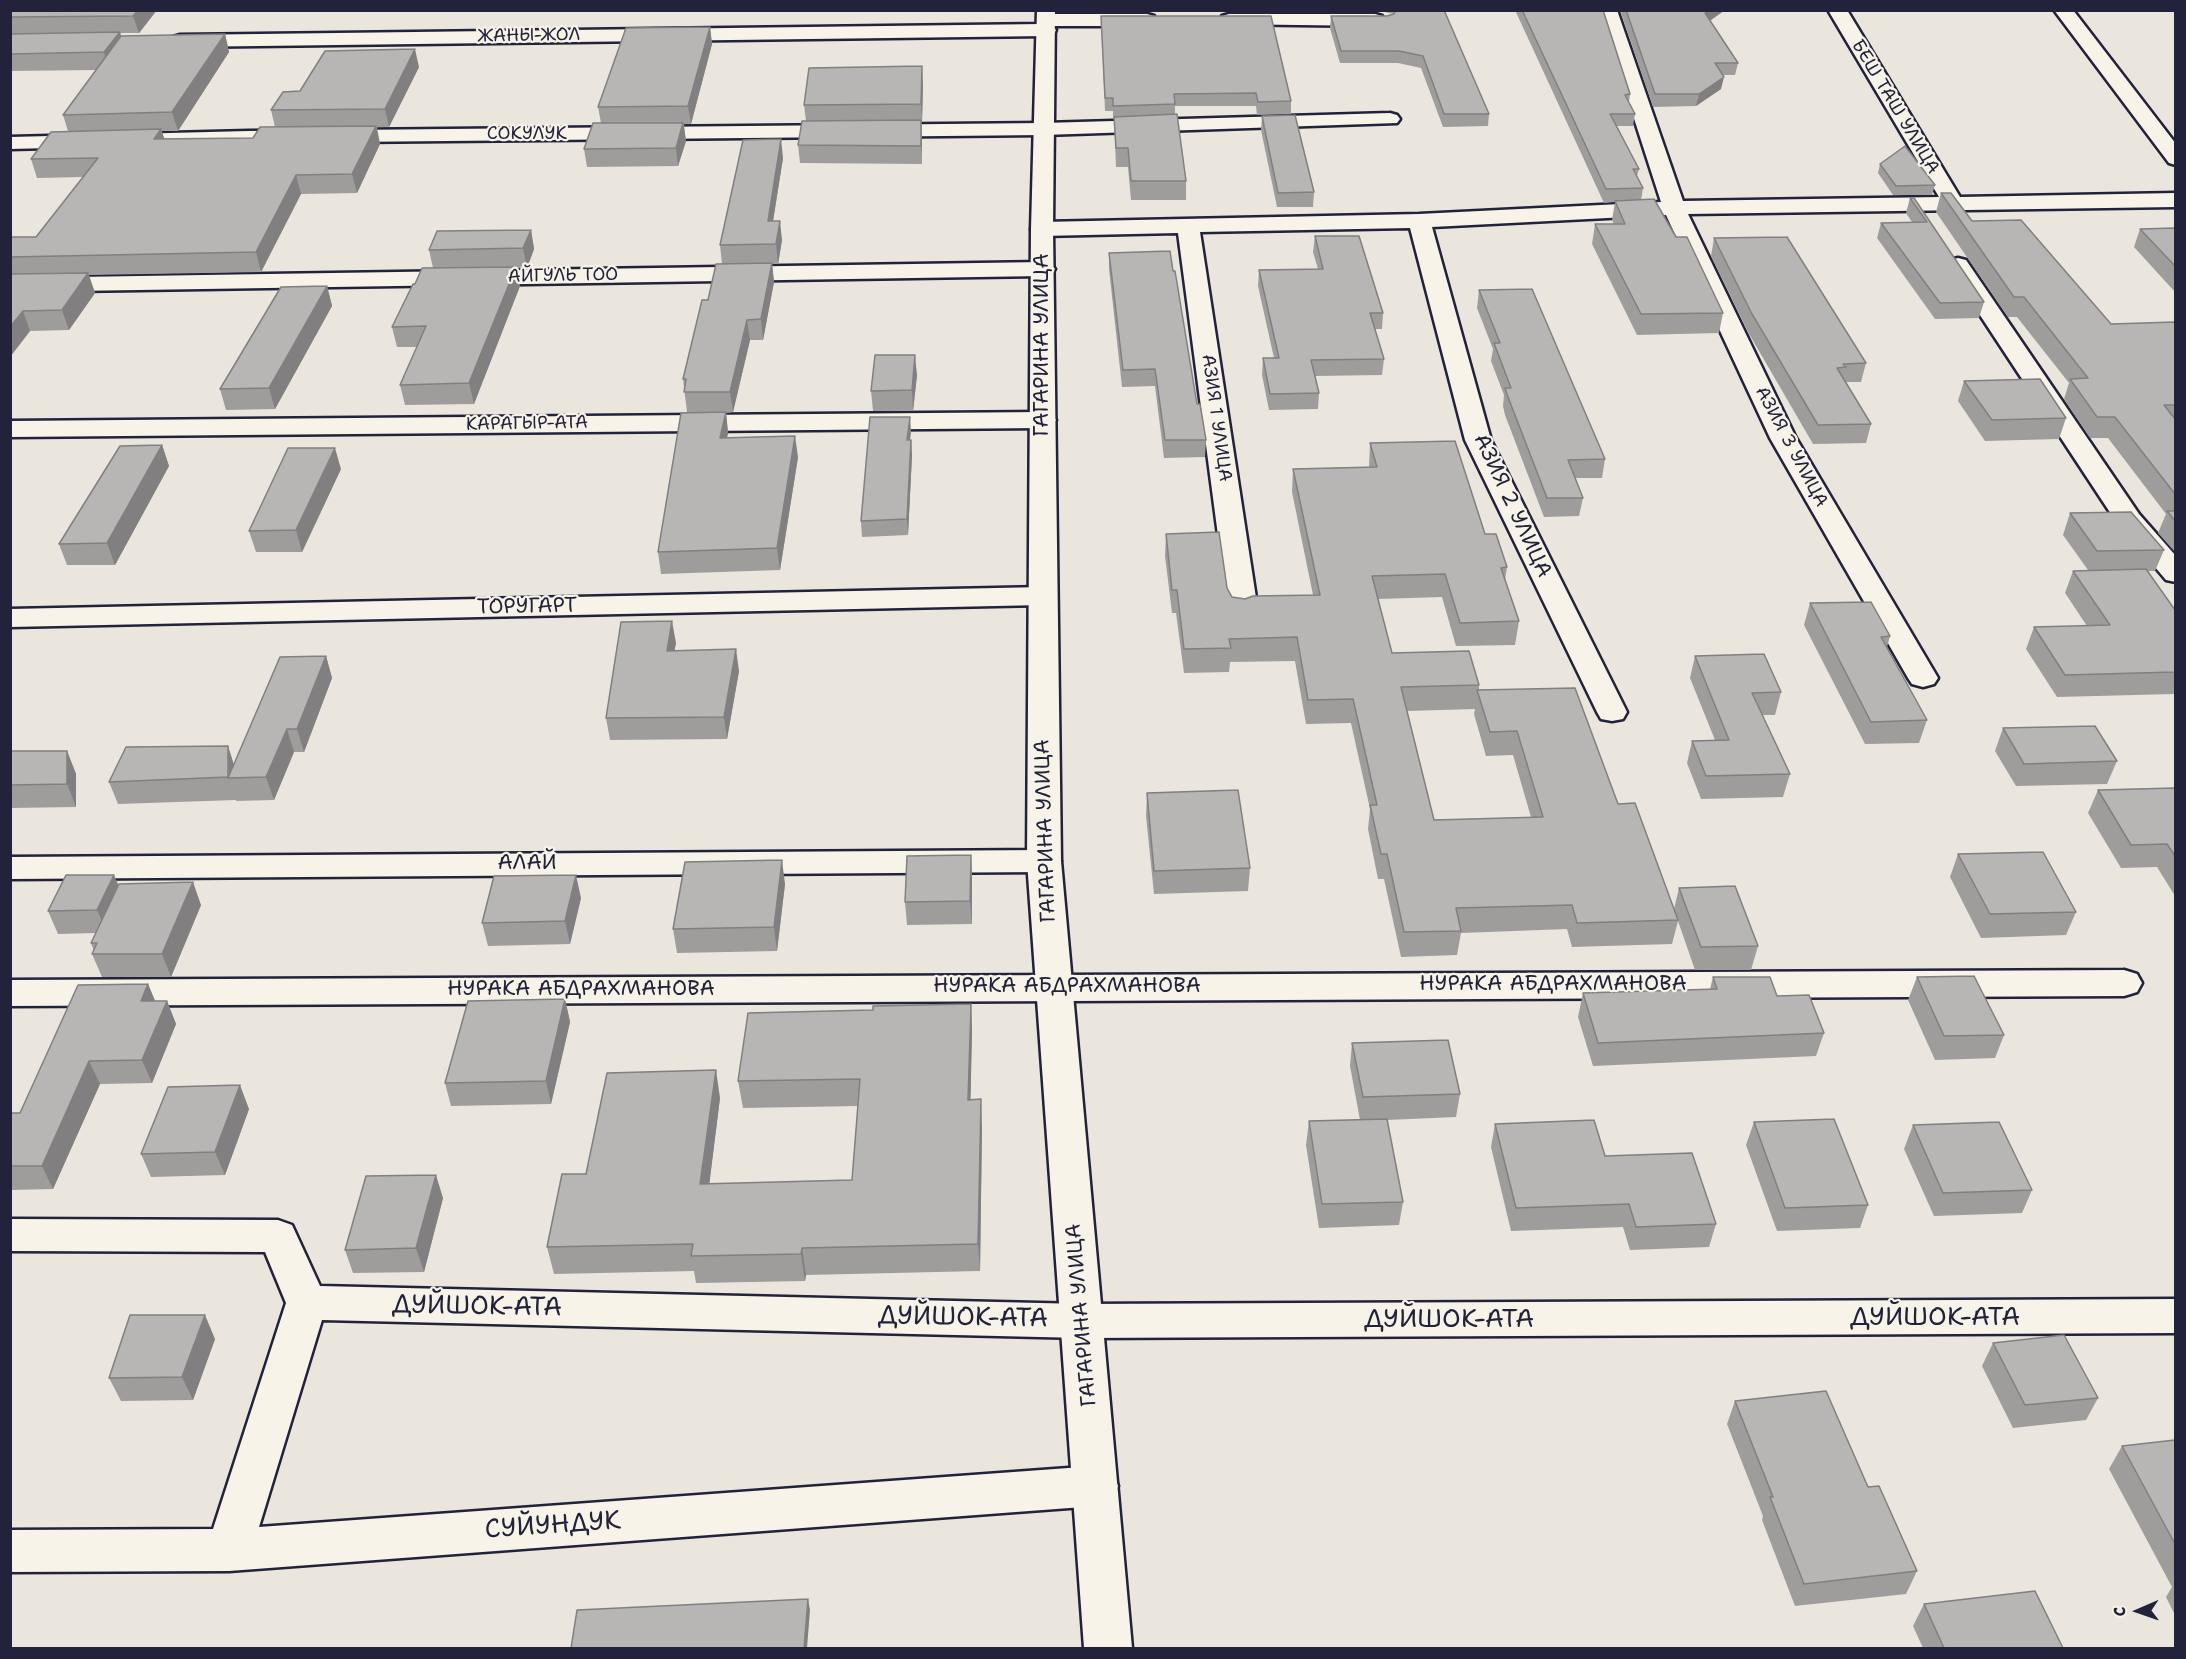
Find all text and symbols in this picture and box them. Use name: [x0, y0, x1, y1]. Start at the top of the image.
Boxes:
street label: ЖАНЫ-ЖОЛ: [477, 24, 581, 48]
street label: БЕШ ТАШ УЛИЦА: [1846, 36, 1944, 178]
street label: СОКУЛУК: [487, 123, 567, 145]
street label: ГАГАРИНА УЛИЦА: [1030, 253, 1056, 437]
street label: АЙГУЛЬ ТОО: [508, 264, 618, 288]
street label: АЗИЯ 1 УЛИЦА: [1196, 353, 1236, 483]
street label: АЗИЯ 3 УЛИЦА: [1750, 383, 1832, 511]
street label: КАРАГЫР-АТА: [466, 412, 588, 436]
street label: АЗИЯ 2 УЛИЦА: [1468, 430, 1556, 582]
street label: ТОРУГАРТ: [477, 594, 577, 620]
street label: ГАГАРИНА УЛИЦА: [1030, 739, 1062, 923]
street label: АЛАЙ: [497, 851, 557, 877]
street label: НУРАКА АБДРАХМАНОВА: [1419, 972, 1687, 998]
street label: НУРАКА АБДРАХМАНОВА: [933, 974, 1201, 1000]
street label: НУРАКА АБДРАХМАНОВА: [447, 977, 715, 1003]
street label: ГАГАРИНА УЛИЦА: [1061, 1223, 1103, 1407]
street label: ДУЙШОК-АТА: [392, 1290, 562, 1324]
street label: ДУЙШОК-АТА: [878, 1301, 1048, 1335]
street label: ДУЙШОК-АТА: [1850, 1302, 2020, 1334]
street label: ДУЙШОК-АТА: [1364, 1304, 1534, 1336]
street label: СУЙУНДУК: [484, 1506, 622, 1546]
north arrow: [2108, 1581, 2168, 1641]
text: С: [2109, 1606, 2130, 1617]

